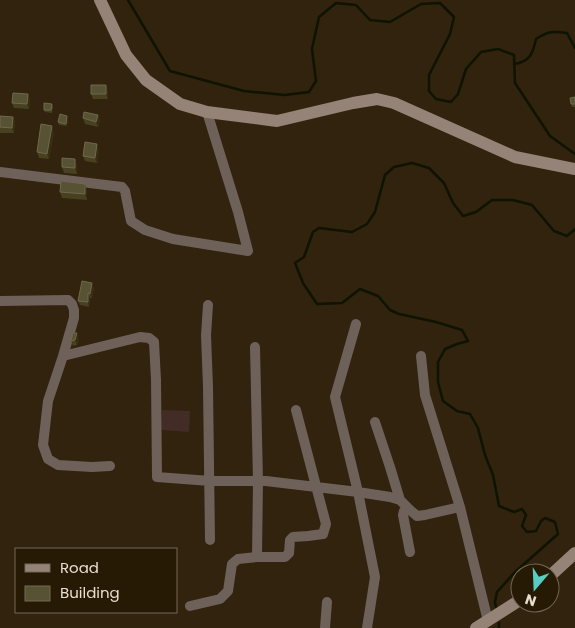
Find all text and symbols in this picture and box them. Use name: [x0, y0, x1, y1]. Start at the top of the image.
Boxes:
legend: [15, 548, 178, 613]
text: Road: [60, 557, 99, 578]
north arrow: [510, 563, 560, 613]
text: Building: [60, 582, 120, 603]
text: N: [523, 589, 539, 611]

